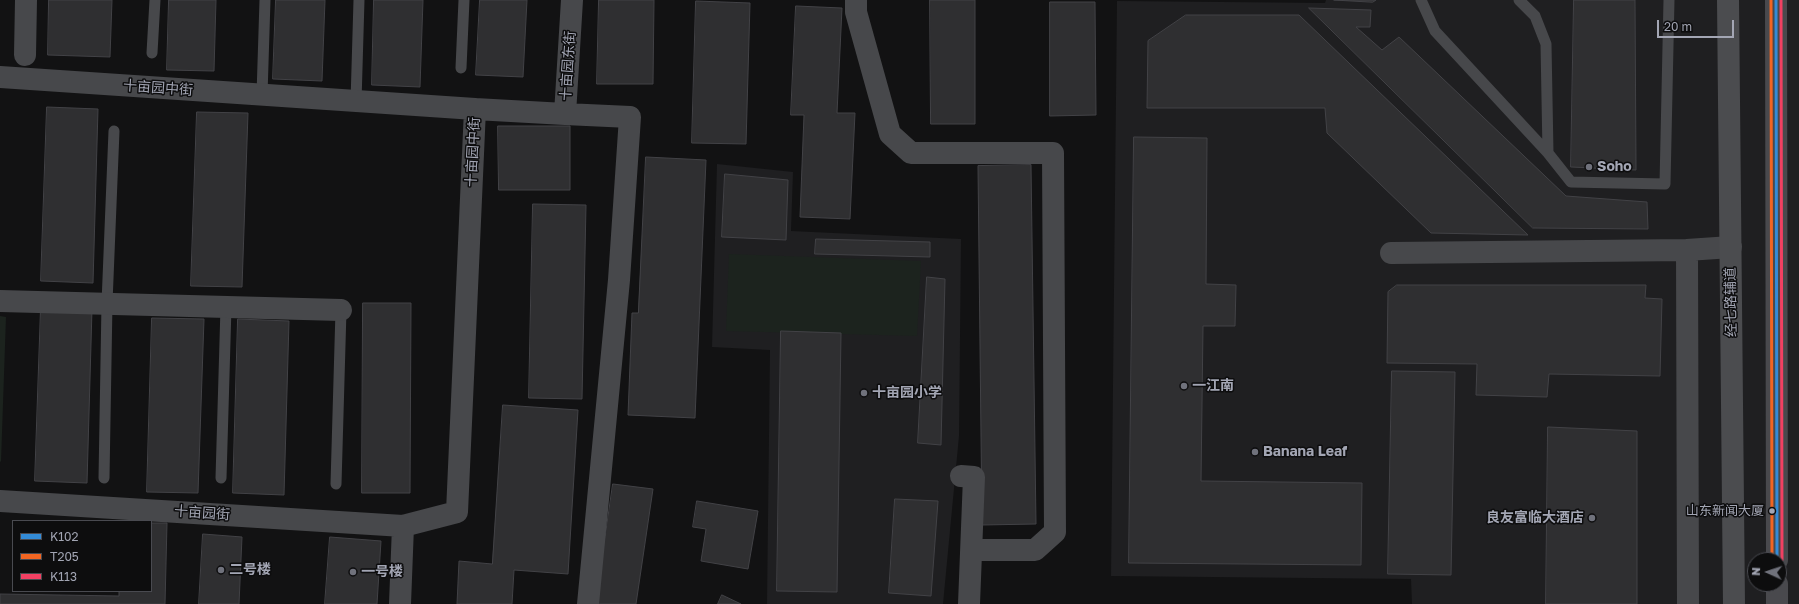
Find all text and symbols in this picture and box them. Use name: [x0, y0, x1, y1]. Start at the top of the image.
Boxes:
scale bar: [1659, 12, 1736, 38]
text: 20 m: [1664, 19, 1692, 34]
street label: 十亩园东街: [557, 30, 579, 102]
street label: 十亩园中街: [122, 77, 194, 99]
street label: 十亩园中街: [463, 117, 483, 187]
place label: Soho: [1597, 159, 1632, 175]
marker: Soho: [1584, 162, 1594, 172]
street label: 经七路辅道: [1722, 267, 1740, 337]
place label: 一江南: [1192, 378, 1234, 394]
marker: 一江南: [1179, 381, 1189, 391]
place label: 十亩园小学: [872, 385, 942, 401]
marker: 十亩园小学: [859, 388, 869, 398]
place label: Banana Leaf: [1263, 444, 1347, 460]
marker: Banana Leaf: [1250, 447, 1260, 457]
street label: 十亩园街: [173, 503, 231, 523]
place label: 山东新闻大厦: [1686, 503, 1764, 519]
marker: 山东新闻大厦: [1767, 506, 1777, 516]
place label: 良友富临大酒店: [1486, 510, 1584, 526]
marker: 良友富临大酒店: [1587, 513, 1597, 523]
legend: [12, 520, 152, 592]
text: K102: [50, 529, 79, 544]
text: T205: [50, 549, 79, 564]
north arrow: [1747, 552, 1787, 592]
place label: 二号楼: [229, 562, 271, 578]
place label: 一号楼: [361, 564, 403, 580]
marker: 二号楼: [216, 565, 226, 575]
marker: 一号楼: [348, 567, 358, 577]
text: N: [1749, 567, 1762, 576]
text: K113: [50, 569, 77, 584]

